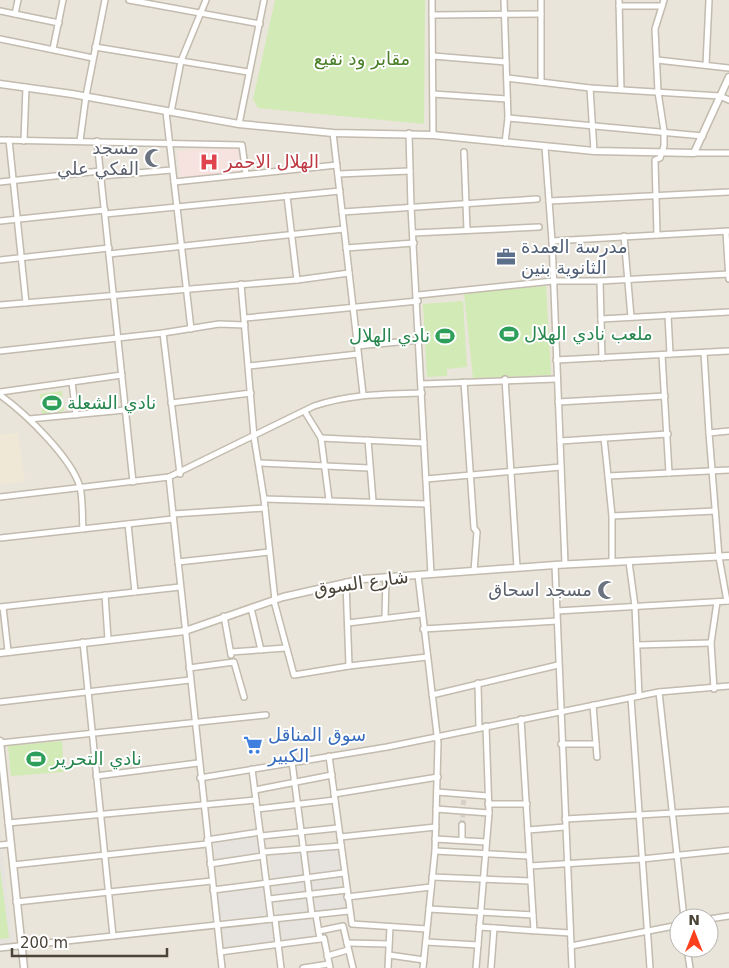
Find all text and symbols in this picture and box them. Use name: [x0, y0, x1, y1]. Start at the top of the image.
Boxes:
park label: مقابر ود نفيع: [314, 48, 410, 70]
place label: مسجد الفكي علي: [57, 137, 139, 180]
mosque icon: مسجد الفكي علي: [143, 147, 165, 169]
hospital icon: الهلال الاحمر: [198, 151, 220, 173]
place label: الهلال الاحمر: [223, 151, 319, 173]
place label: مدرسة العمدة الثانوية بنين: [521, 236, 628, 279]
office icon: مدرسة العمدة الثانوية بنين: [495, 246, 517, 268]
sports icon: ملعب نادي الهلال: [498, 323, 520, 345]
place label: ملعب نادي الهلال: [524, 323, 653, 345]
place label: نادي الهلال: [349, 325, 430, 347]
sports icon: نادي الهلال: [434, 325, 456, 347]
sports icon: نادي الشعلة: [41, 392, 63, 414]
place label: نادي الشعلة: [67, 392, 156, 414]
street label: شارع السوق: [312, 565, 410, 601]
place label: مسجد اسحاق: [488, 579, 592, 600]
mosque icon: مسجد اسحاق: [596, 579, 618, 601]
place label: سوق المناقل الكبير: [267, 724, 366, 767]
supermarket icon: سوق المناقل الكبير: [242, 734, 264, 756]
sports icon: نادي التحرير: [25, 748, 47, 770]
place label: نادي التحرير: [50, 748, 142, 770]
north arrow: [669, 908, 719, 958]
text: N: [688, 912, 700, 928]
scale bar: [12, 926, 168, 958]
text: 200 m: [20, 934, 68, 952]

